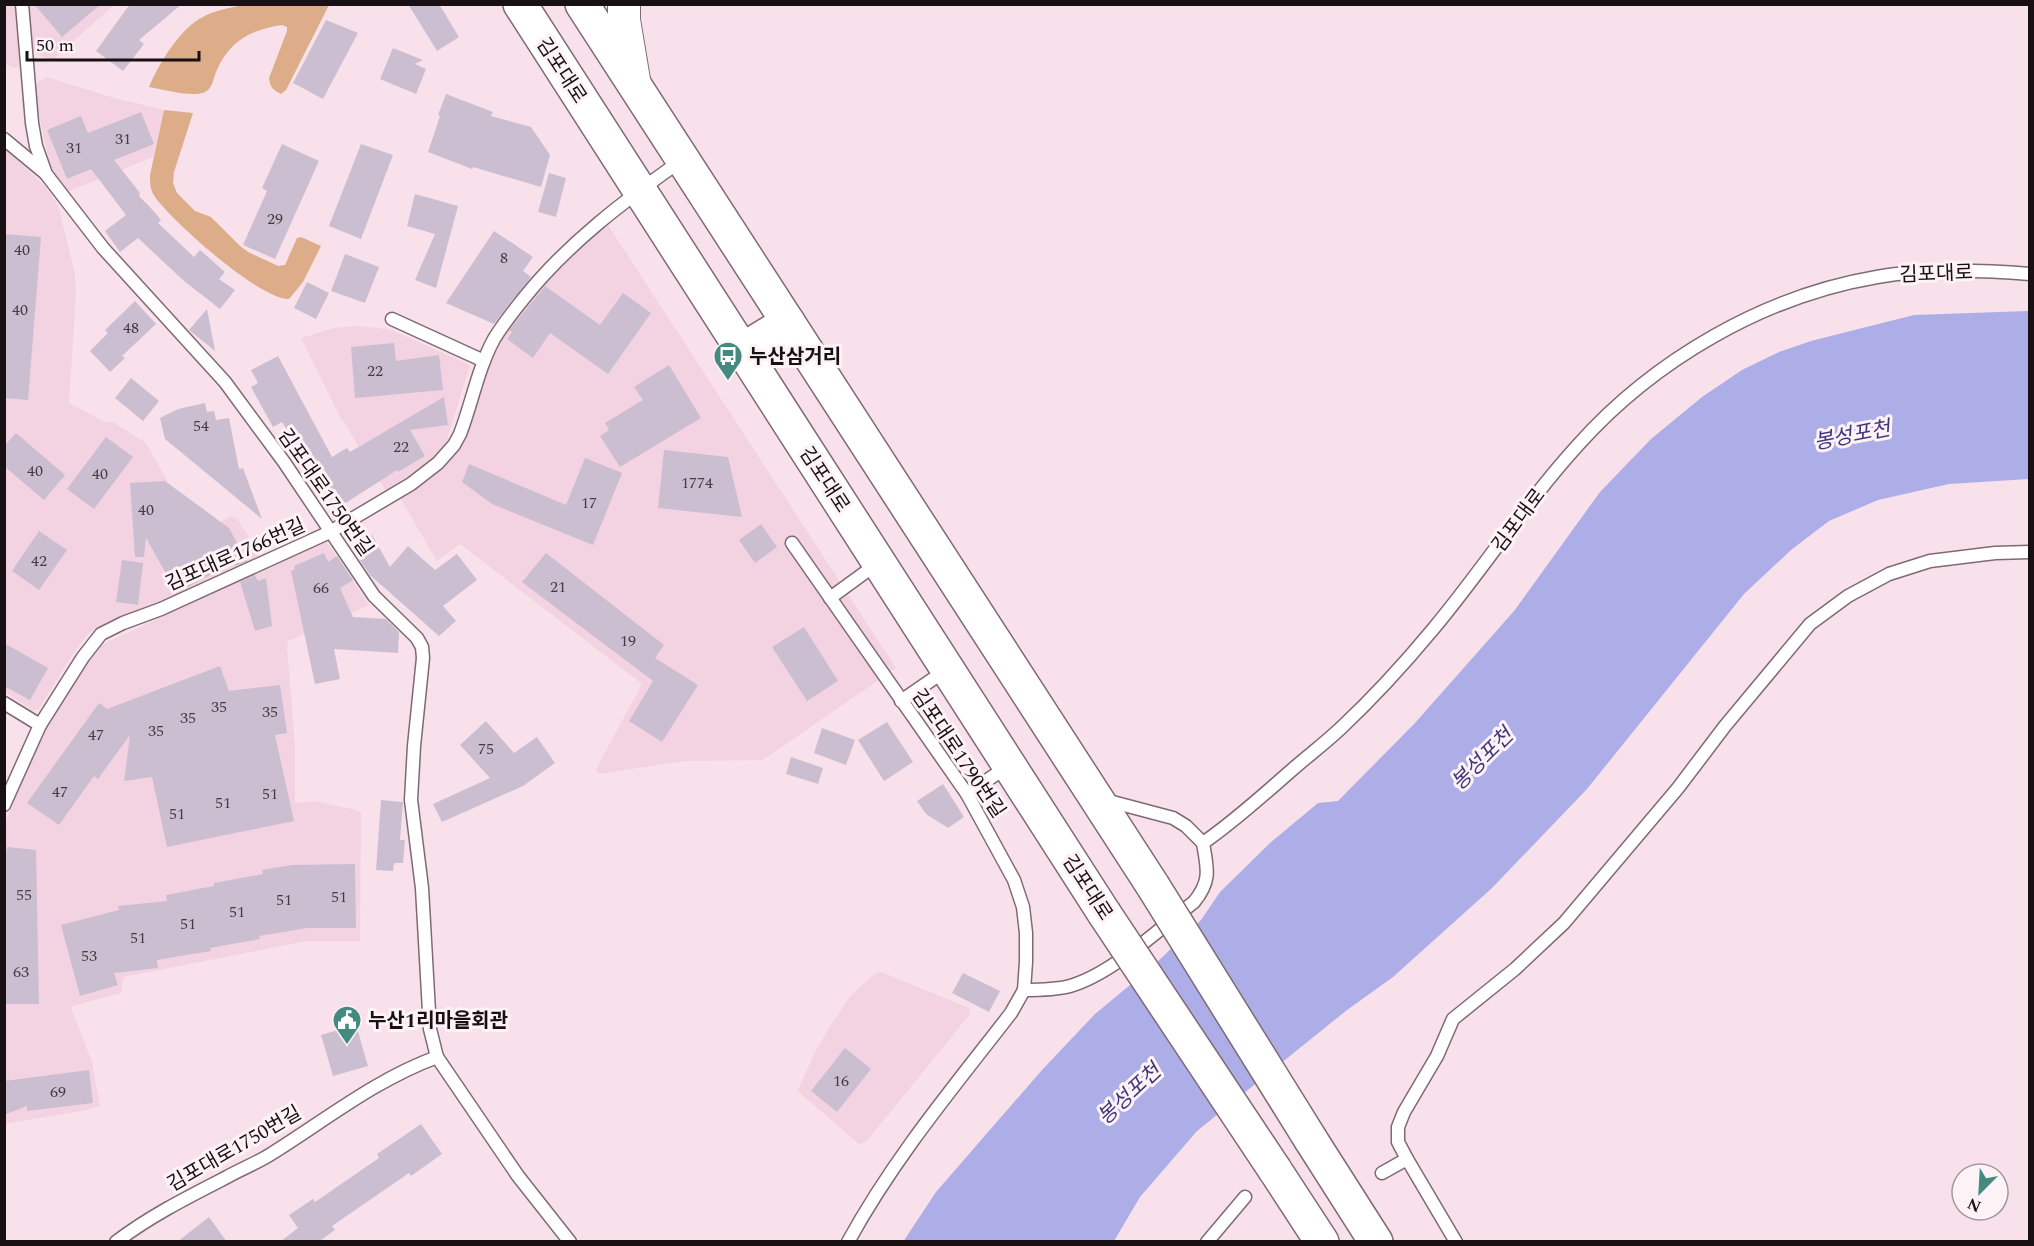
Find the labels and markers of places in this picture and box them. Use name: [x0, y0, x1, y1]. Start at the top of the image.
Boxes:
bus stop icon: 누산삼거리: [712, 340, 744, 382]
place label: 누산삼거리: [749, 342, 841, 372]
public building icon: 누산1리마을회관: [331, 1004, 363, 1046]
place label: 누산1리마을회관: [368, 1006, 509, 1036]

